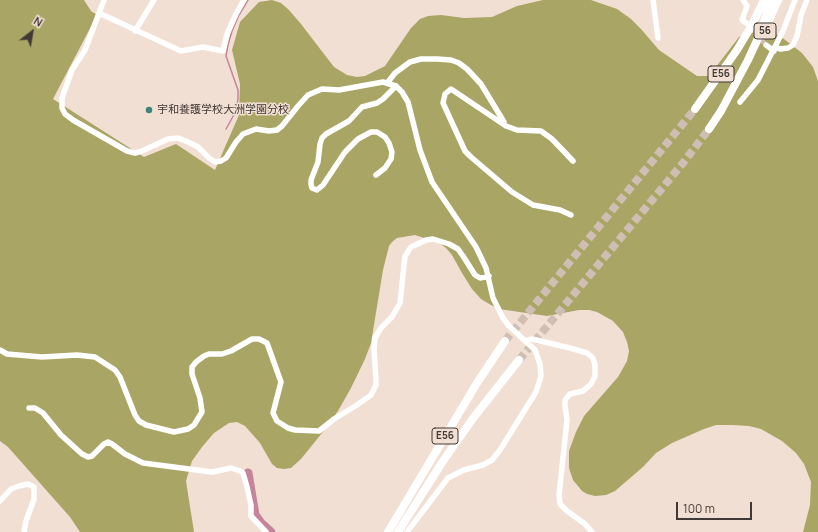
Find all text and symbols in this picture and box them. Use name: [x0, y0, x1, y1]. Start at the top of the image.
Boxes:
north arrow: [12, 12, 52, 52]
text: N: [31, 13, 46, 30]
road number: 56: [754, 23, 776, 39]
road number: E56: [708, 66, 734, 82]
place label: 宇和養護学校大洲学園分校: [157, 103, 289, 117]
marker: 宇和養護学校大洲学園分校: [144, 105, 154, 115]
road number: E56: [432, 428, 458, 444]
scale bar: [678, 494, 754, 520]
text: 100 m: [683, 500, 715, 517]

